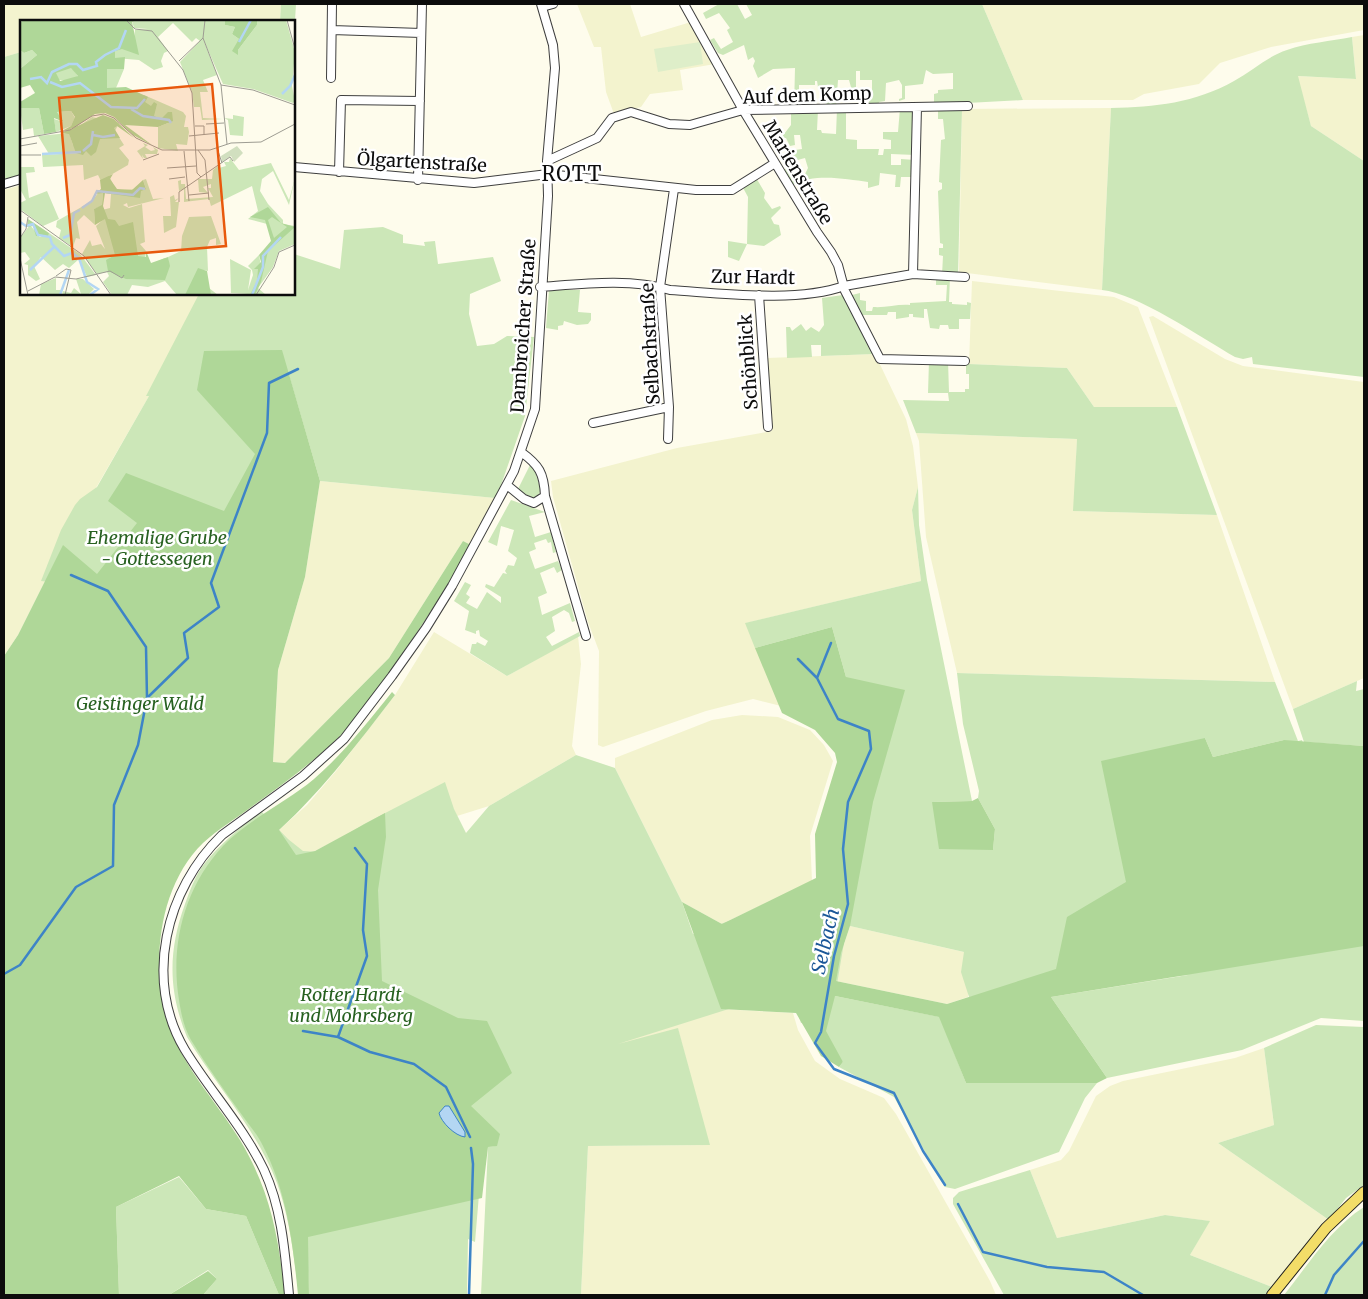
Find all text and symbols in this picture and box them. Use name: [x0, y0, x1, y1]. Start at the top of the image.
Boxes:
inset map: [20, 20, 295, 295]
street label: Auf dem Komp: [741, 81, 872, 109]
street label: Marienstraße: [758, 116, 838, 228]
street label: Ölgartenstraße: [357, 147, 487, 177]
district label: ROTT: [542, 161, 602, 186]
street label: Dambroicher Straße: [505, 238, 541, 414]
street label: Zur Hardt: [711, 265, 795, 289]
street label: Selbachstraße: [635, 282, 665, 406]
street label: Schönblick: [733, 313, 763, 411]
park label: Ehemalige Grube - Gottessegen: [87, 526, 227, 570]
park label: Geistinger Wald: [76, 692, 205, 715]
water label: Selbach: [806, 906, 844, 976]
park label: Rotter Hardt und Mohrsberg: [289, 983, 413, 1027]

